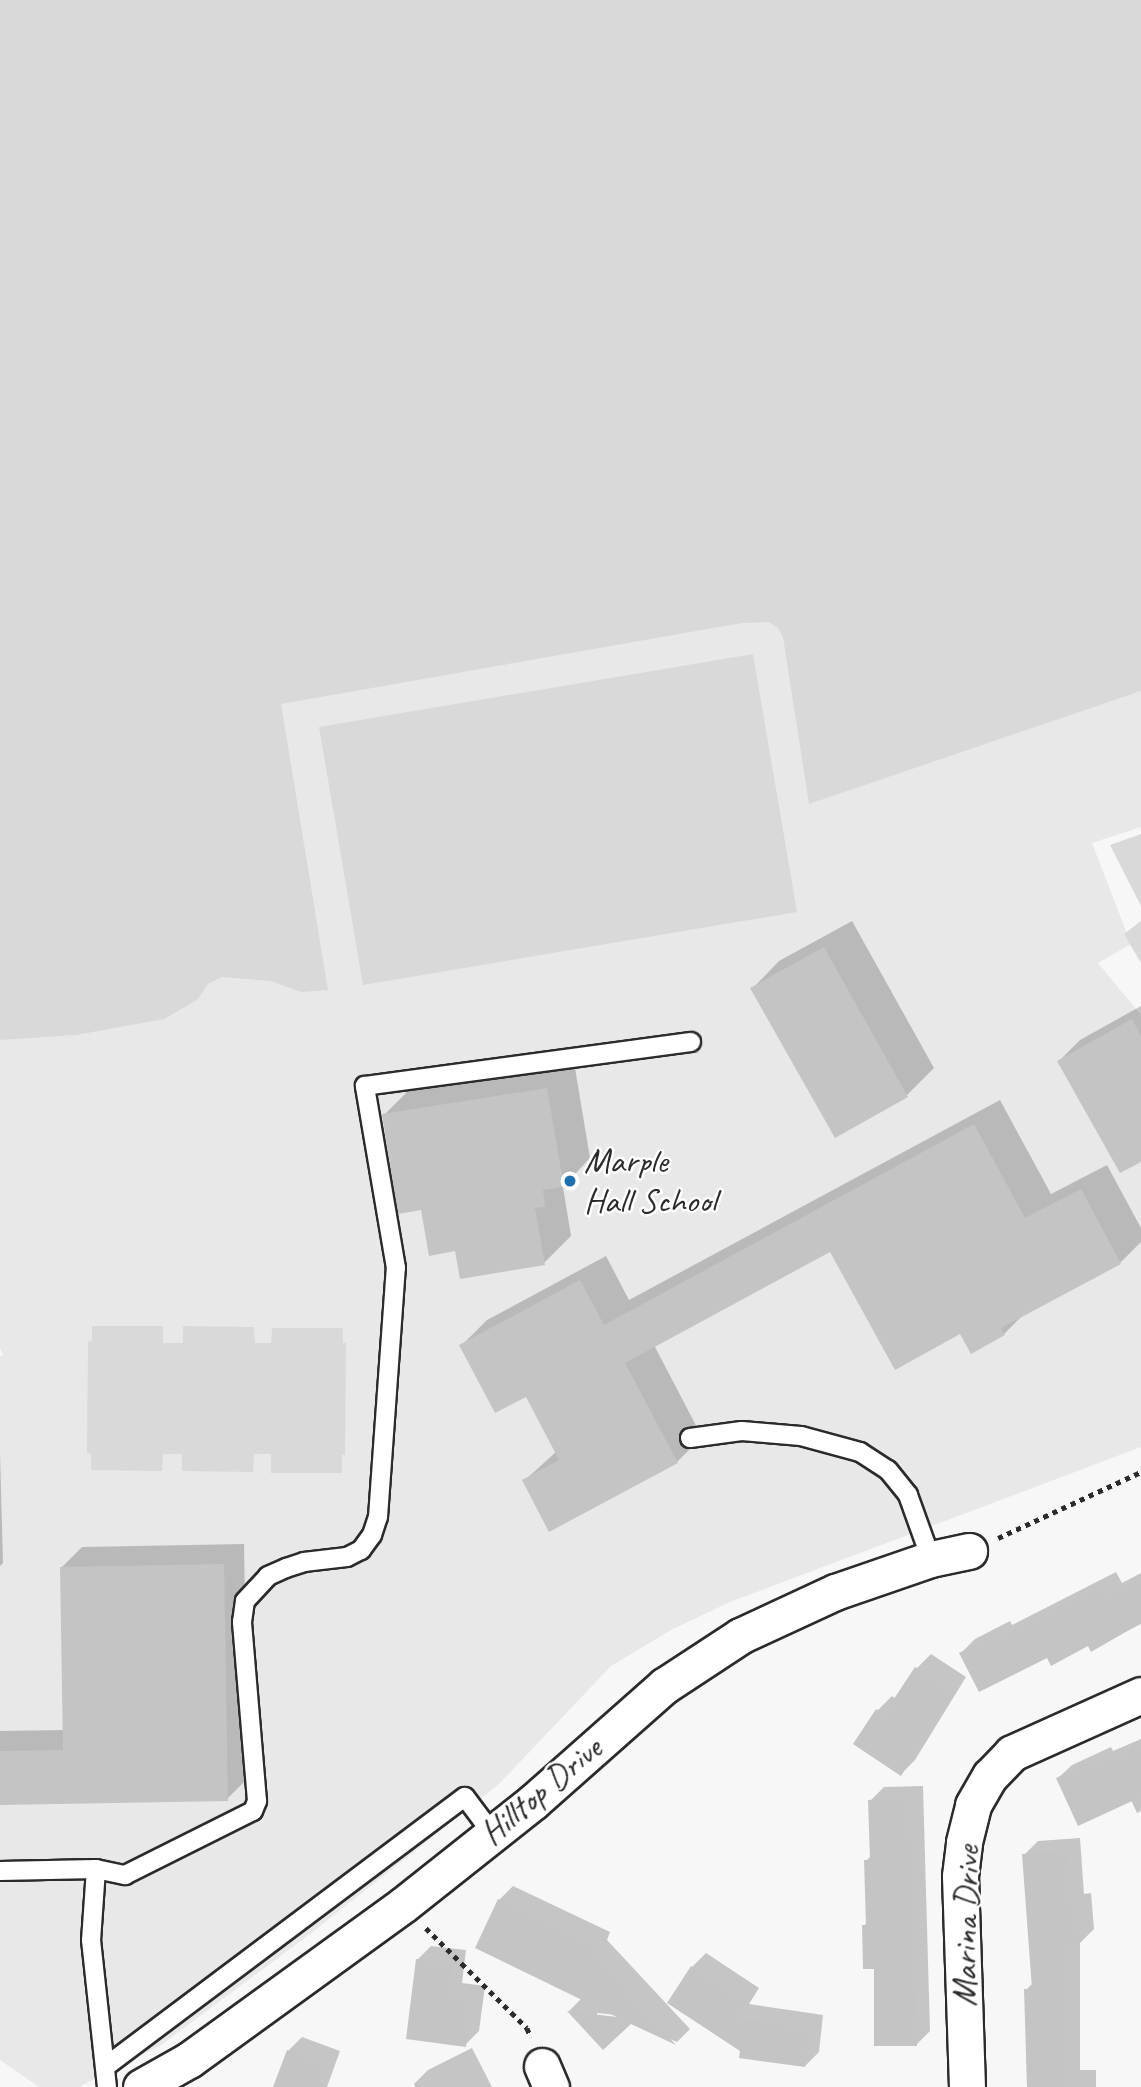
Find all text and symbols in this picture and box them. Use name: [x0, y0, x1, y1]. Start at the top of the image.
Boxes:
place label: Marple Hall School: [584, 1140, 715, 1222]
marker: Marple Hall School: [562, 1173, 578, 1189]
street label: Hilltop Drive: [471, 1728, 611, 1854]
street label: Marina Drive: [944, 1845, 988, 2007]

